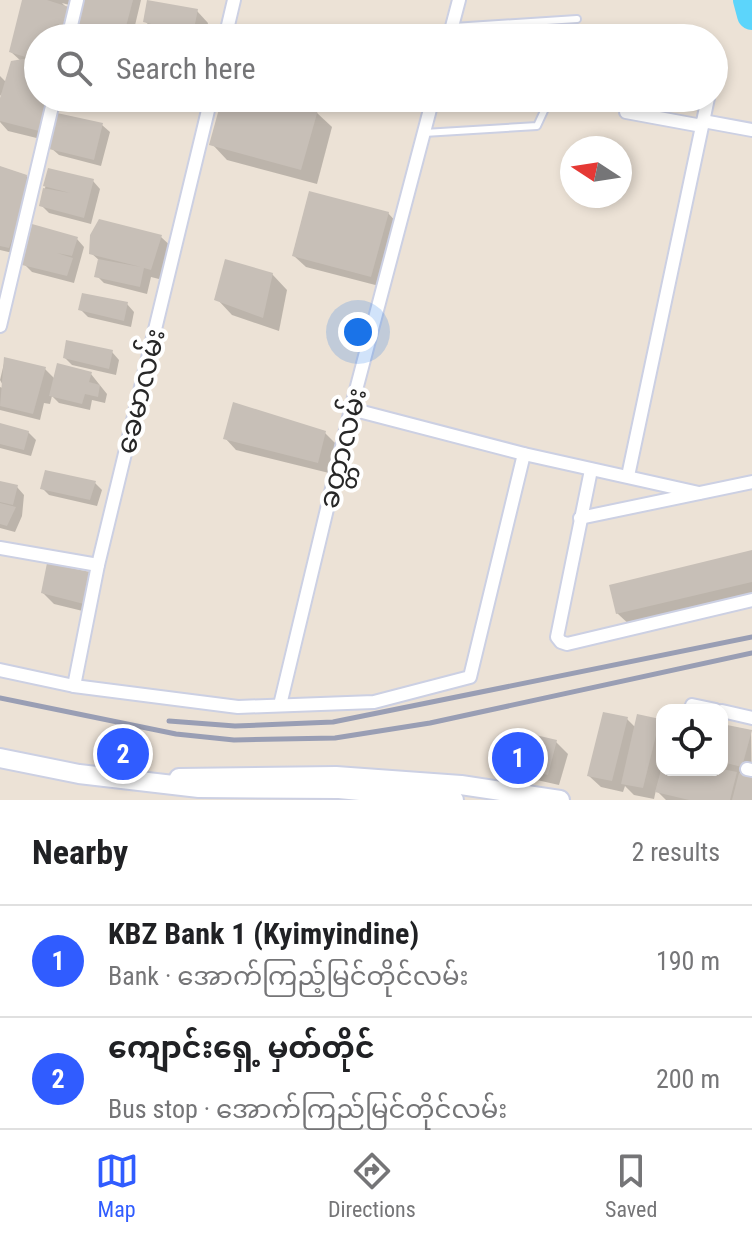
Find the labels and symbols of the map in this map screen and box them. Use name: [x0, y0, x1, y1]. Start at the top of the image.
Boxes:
north arrow: [560, 136, 632, 208]
your location: [338, 312, 378, 352]
street label: ခေမာလမ်း: [107, 325, 172, 457]
street label: ခတ္တာလမ်း: [310, 384, 379, 513]
pin: 2: [97, 724, 149, 784]
pin: 1: [492, 728, 544, 788]

